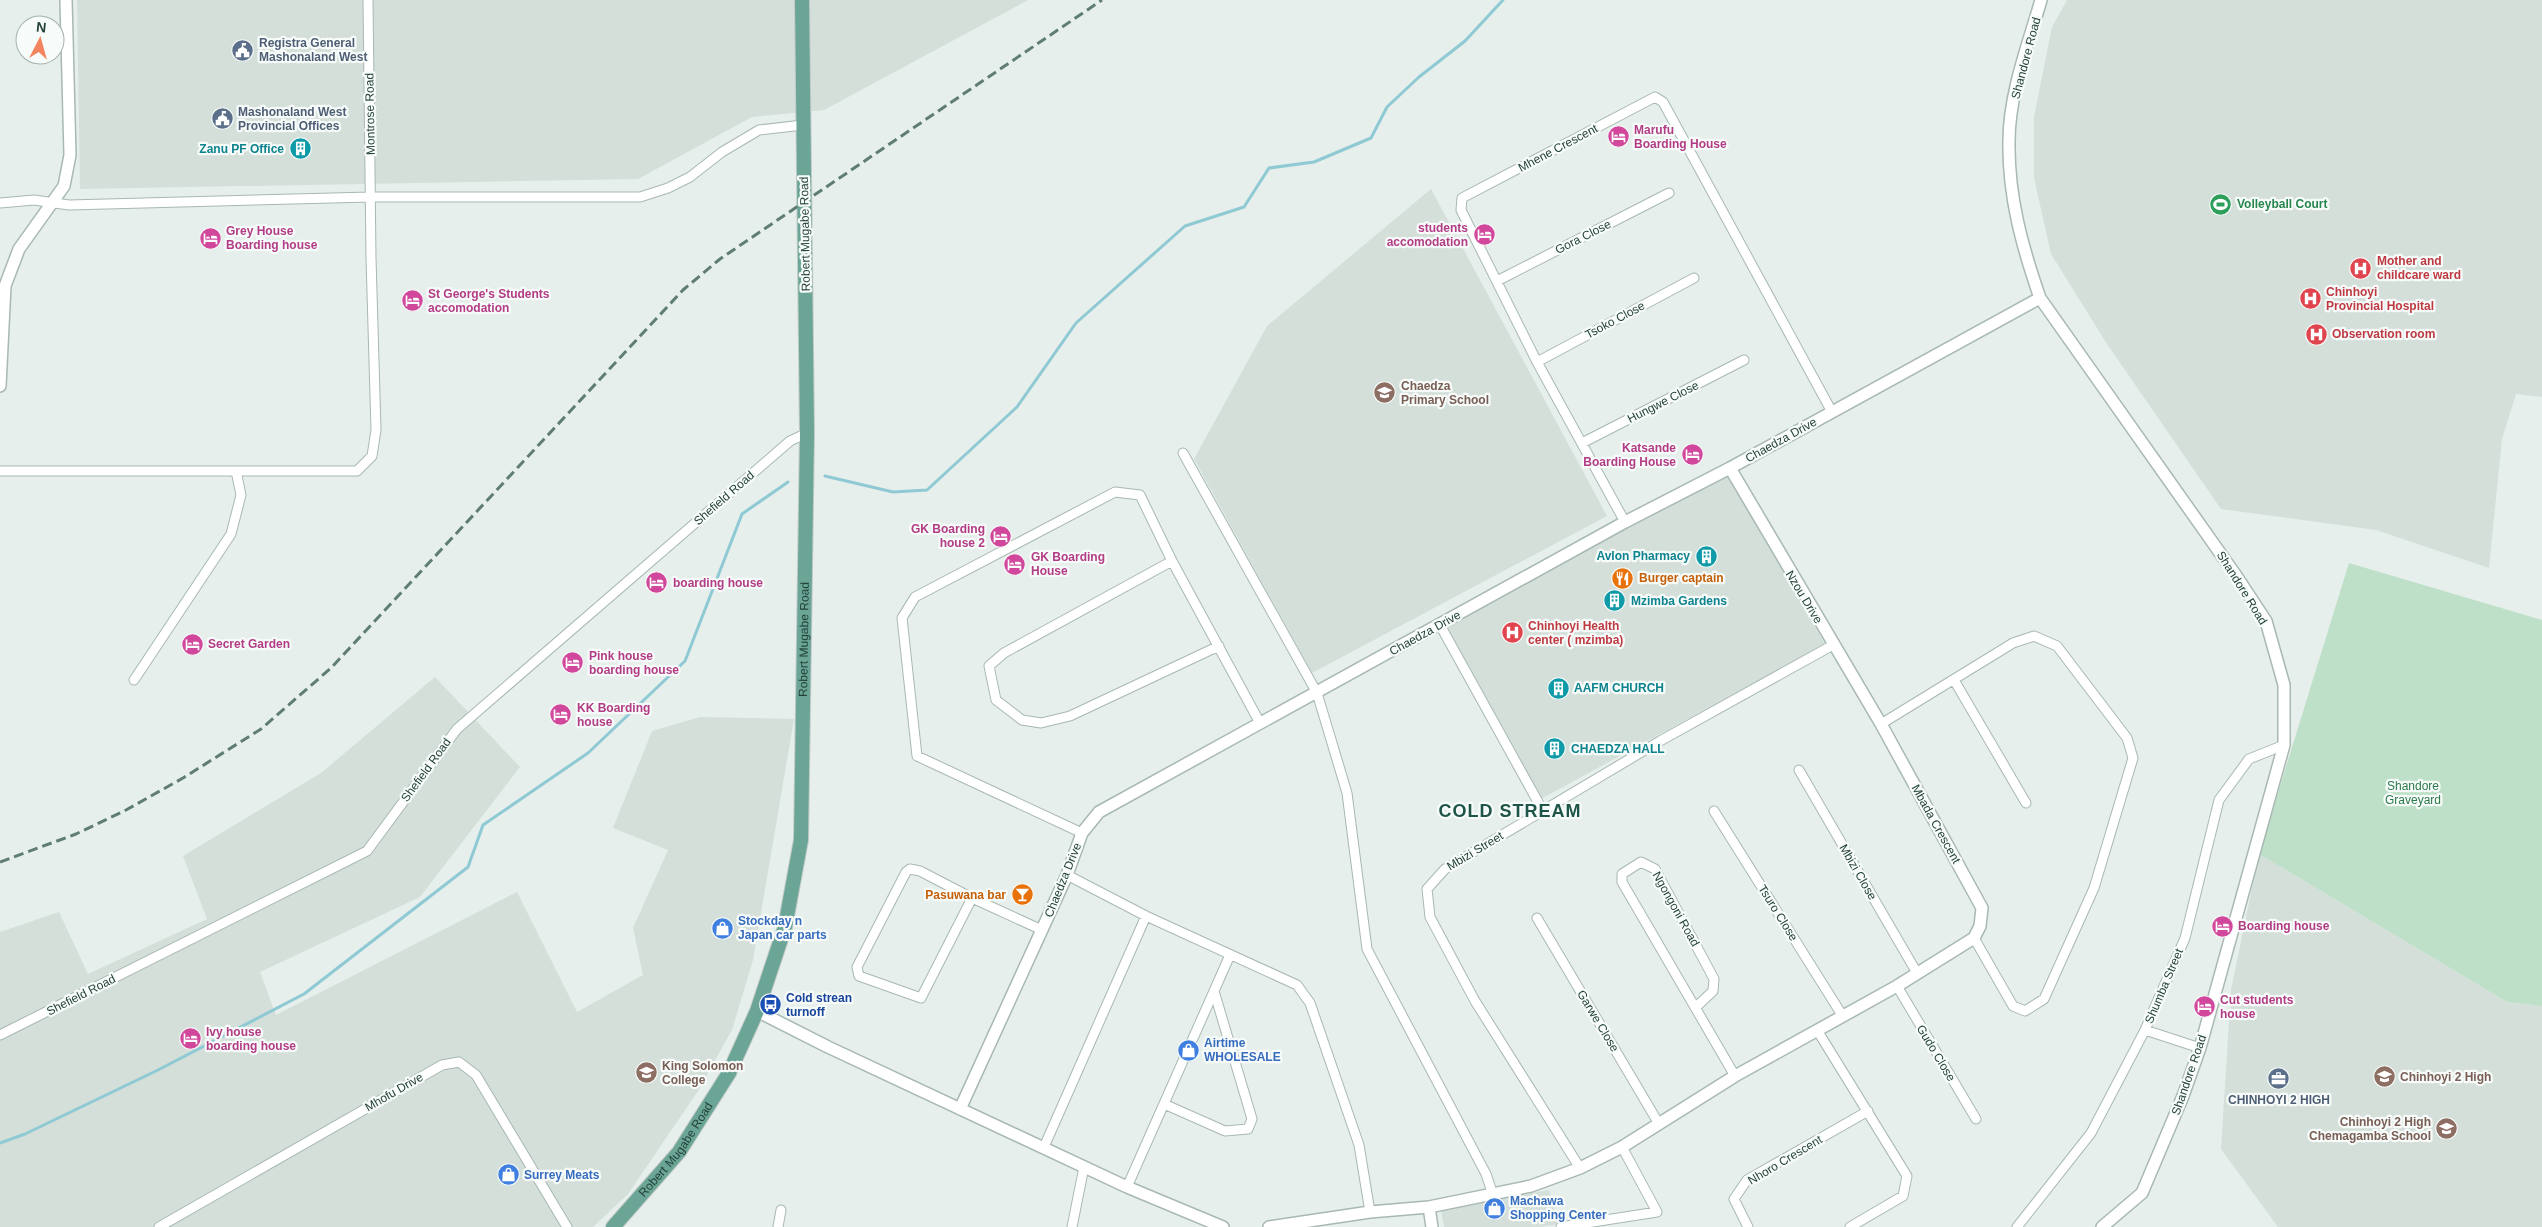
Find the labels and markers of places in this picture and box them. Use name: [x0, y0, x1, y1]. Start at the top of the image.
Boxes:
place label: Registra General Mashonaland West: [259, 36, 367, 64]
public building icon: Registra General Mashonaland West: [231, 38, 255, 62]
place label: Mashonaland West Provincial Offices: [238, 105, 346, 133]
public building icon: Mashonaland West Provincial Offices: [210, 107, 234, 131]
place label: Marufu Boarding House: [1634, 123, 1727, 151]
hotel icon: Marufu Boarding House: [1606, 125, 1630, 149]
building icon: Zanu PF Office: [288, 137, 312, 161]
place label: Zanu PF Office: [199, 142, 284, 156]
sports icon: Volleyball Court: [2209, 192, 2233, 216]
place label: Volleyball Court: [2237, 197, 2327, 211]
place label: students accomodation: [1387, 221, 1468, 249]
hotel icon: students accomodation: [1472, 223, 1496, 247]
place label: Grey House Boarding house: [226, 224, 318, 252]
hotel icon: Grey House Boarding house: [198, 226, 222, 250]
place label: Mother and childcare ward: [2377, 254, 2461, 282]
hospital icon: Mother and childcare ward: [2349, 256, 2373, 280]
place label: Chinhoyi Provincial Hospital: [2326, 285, 2434, 313]
place label: St George's Students accomodation: [428, 287, 550, 315]
hospital icon: Chinhoyi Provincial Hospital: [2298, 287, 2322, 311]
hotel icon: St George's Students accomodation: [400, 289, 424, 313]
hospital icon: Observation room: [2304, 322, 2328, 346]
place label: Observation room: [2332, 327, 2435, 341]
place label: Chaedza Primary School: [1401, 379, 1489, 407]
school or university icon: Chaedza Primary School: [1373, 381, 1397, 405]
place label: Katsande Boarding House: [1583, 441, 1676, 469]
hotel icon: Katsande Boarding House: [1680, 443, 1704, 467]
place label: GK Boarding house 2: [911, 522, 985, 550]
hotel icon: GK Boarding house 2: [989, 524, 1013, 548]
building icon: Avlon Pharmacy: [1694, 544, 1718, 568]
place label: Avlon Pharmacy: [1596, 549, 1690, 563]
place label: GK Boarding House: [1031, 550, 1105, 578]
hotel icon: GK Boarding House: [1003, 552, 1027, 576]
restaurant icon: Burger captain: [1611, 566, 1635, 590]
hotel icon: boarding house: [645, 571, 669, 595]
place label: Burger captain: [1639, 571, 1724, 585]
place label: boarding house: [673, 576, 763, 590]
building icon: Mzimba Gardens: [1603, 589, 1627, 613]
place label: Mzimba Gardens: [1631, 594, 1727, 608]
place label: Chinhoyi Health center ( mzimba): [1528, 619, 1623, 647]
hospital icon: Chinhoyi Health center ( mzimba): [1500, 621, 1524, 645]
hotel icon: Secret Garden: [180, 632, 204, 656]
place label: Secret Garden: [208, 637, 290, 651]
place label: Pink house boarding house: [589, 649, 679, 677]
hotel icon: Pink house boarding house: [561, 651, 585, 675]
building icon: AAFM CHURCH: [1546, 676, 1570, 700]
place label: AAFM CHURCH: [1574, 681, 1664, 695]
place label: KK Boarding house: [577, 701, 650, 729]
hotel icon: KK Boarding house: [549, 703, 573, 727]
building icon: CHAEDZA HALL: [1543, 737, 1567, 761]
place label: CHAEDZA HALL: [1571, 742, 1665, 756]
bar icon: Pasuwana bar: [1010, 883, 1034, 907]
place label: Pasuwana bar: [925, 888, 1006, 902]
place label: Stockday n Japan car parts: [738, 914, 827, 942]
hotel icon: Boarding house: [2210, 914, 2234, 938]
shop icon: Stockday n Japan car parts: [710, 916, 734, 940]
place label: Boarding house: [2238, 919, 2330, 933]
place label: Cold strean turnoff: [786, 991, 852, 1019]
bus stop icon: Cold strean turnoff: [758, 993, 782, 1017]
place label: Cut students house: [2220, 993, 2294, 1021]
hotel icon: Cut students house: [2192, 995, 2216, 1019]
place label: Ivy house boarding house: [206, 1025, 296, 1053]
hotel icon: Ivy house boarding house: [178, 1027, 202, 1051]
place label: Airtime WHOLESALE: [1204, 1036, 1281, 1064]
shop icon: Airtime WHOLESALE: [1176, 1038, 1200, 1062]
place label: King Solomon College: [662, 1059, 743, 1087]
school or university icon: King Solomon College: [634, 1061, 658, 1085]
school or university icon: Chinhoyi 2 High: [2372, 1065, 2396, 1089]
office icon: CHINHOYI 2 HIGH: [2267, 1067, 2291, 1091]
place label: Chinhoyi 2 High: [2400, 1070, 2491, 1084]
place label: CHINHOYI 2 HIGH: [2228, 1093, 2330, 1107]
place label: Chinhoyi 2 High Chemagamba School: [2309, 1115, 2431, 1143]
school or university icon: Chinhoyi 2 High Chemagamba School: [2435, 1117, 2459, 1141]
shop icon: Surrey Meats: [496, 1163, 520, 1187]
place label: Surrey Meats: [524, 1168, 600, 1182]
place label: Machawa Shopping Center: [1510, 1194, 1607, 1222]
shop icon: Machawa Shopping Center: [1482, 1196, 1506, 1220]

